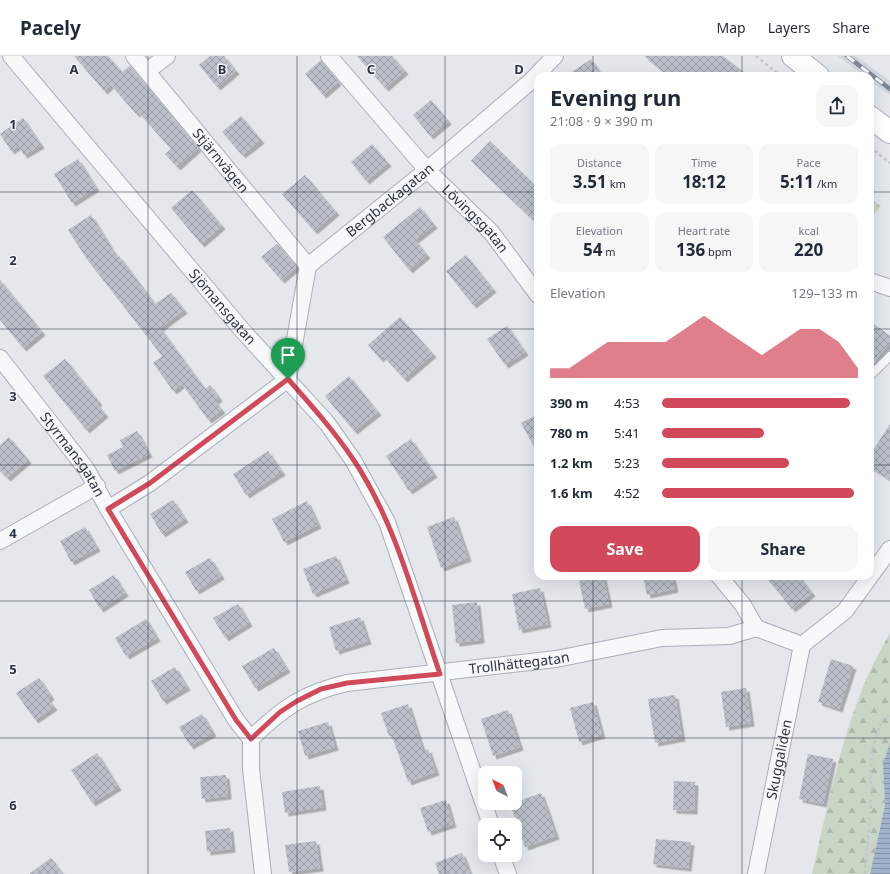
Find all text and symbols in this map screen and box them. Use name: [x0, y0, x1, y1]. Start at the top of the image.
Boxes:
text: Pacely: [20, 15, 81, 41]
text: Map: [717, 18, 746, 37]
text: Layers: [768, 18, 810, 37]
text: Share: [832, 18, 870, 37]
text: A: [70, 60, 79, 78]
text: B: [218, 60, 226, 78]
text: C: [367, 60, 375, 78]
text: D: [514, 60, 524, 78]
text: Evening run: [550, 82, 681, 112]
button: share: [816, 85, 858, 127]
text: 21:08 · 9 × 390 m: [550, 112, 653, 130]
text: 1: [9, 115, 17, 133]
street label: Stjärnvägen: [189, 124, 254, 197]
text: Distance: [577, 155, 622, 170]
text: Time: [691, 155, 717, 170]
text: Pace: [797, 155, 821, 170]
street label: Bergbackagatan: [341, 158, 437, 241]
text: 3.51: [573, 170, 607, 193]
text: 18:12: [682, 170, 726, 193]
text: 5:11: [780, 170, 814, 193]
text: km: [607, 176, 626, 191]
text: /km: [814, 176, 837, 191]
street label: Lövingsgatan: [438, 180, 513, 256]
text: Elevation: [576, 223, 623, 238]
text: Heart rate: [678, 223, 730, 238]
text: kcal: [799, 223, 819, 238]
text: 54: [583, 238, 602, 261]
text: 136: [676, 238, 705, 261]
text: 220: [794, 238, 823, 261]
text: m: [602, 244, 616, 259]
text: bpm: [705, 244, 732, 259]
text: 2: [9, 251, 17, 269]
street label: Sjömansgatan: [185, 264, 261, 348]
text: Elevation: [550, 284, 606, 302]
text: 129–133 m: [791, 284, 858, 302]
pin: [271, 338, 305, 379]
icon: arrive: [277, 344, 299, 366]
text: 3: [9, 387, 17, 405]
text: 390 m: [550, 394, 588, 412]
text: 4:53: [614, 394, 640, 412]
street label: Styrmansgatan: [36, 408, 110, 500]
text: 780 m: [550, 424, 588, 442]
text: 5:41: [614, 424, 640, 442]
text: 1.2 km: [550, 454, 593, 472]
text: 5:23: [614, 454, 640, 472]
text: 1.6 km: [550, 484, 593, 502]
text: 4:52: [614, 484, 640, 502]
text: 4: [9, 524, 17, 542]
button: Save: [550, 526, 700, 572]
button: Share: [708, 526, 858, 572]
street label: Trollhättegatan: [468, 647, 571, 678]
text: 5: [9, 660, 17, 678]
street label: Skuggaliden: [761, 717, 796, 801]
north arrow: [478, 766, 522, 810]
map controls: [478, 766, 522, 862]
text: 6: [9, 796, 17, 814]
button: locate: [478, 818, 522, 862]

